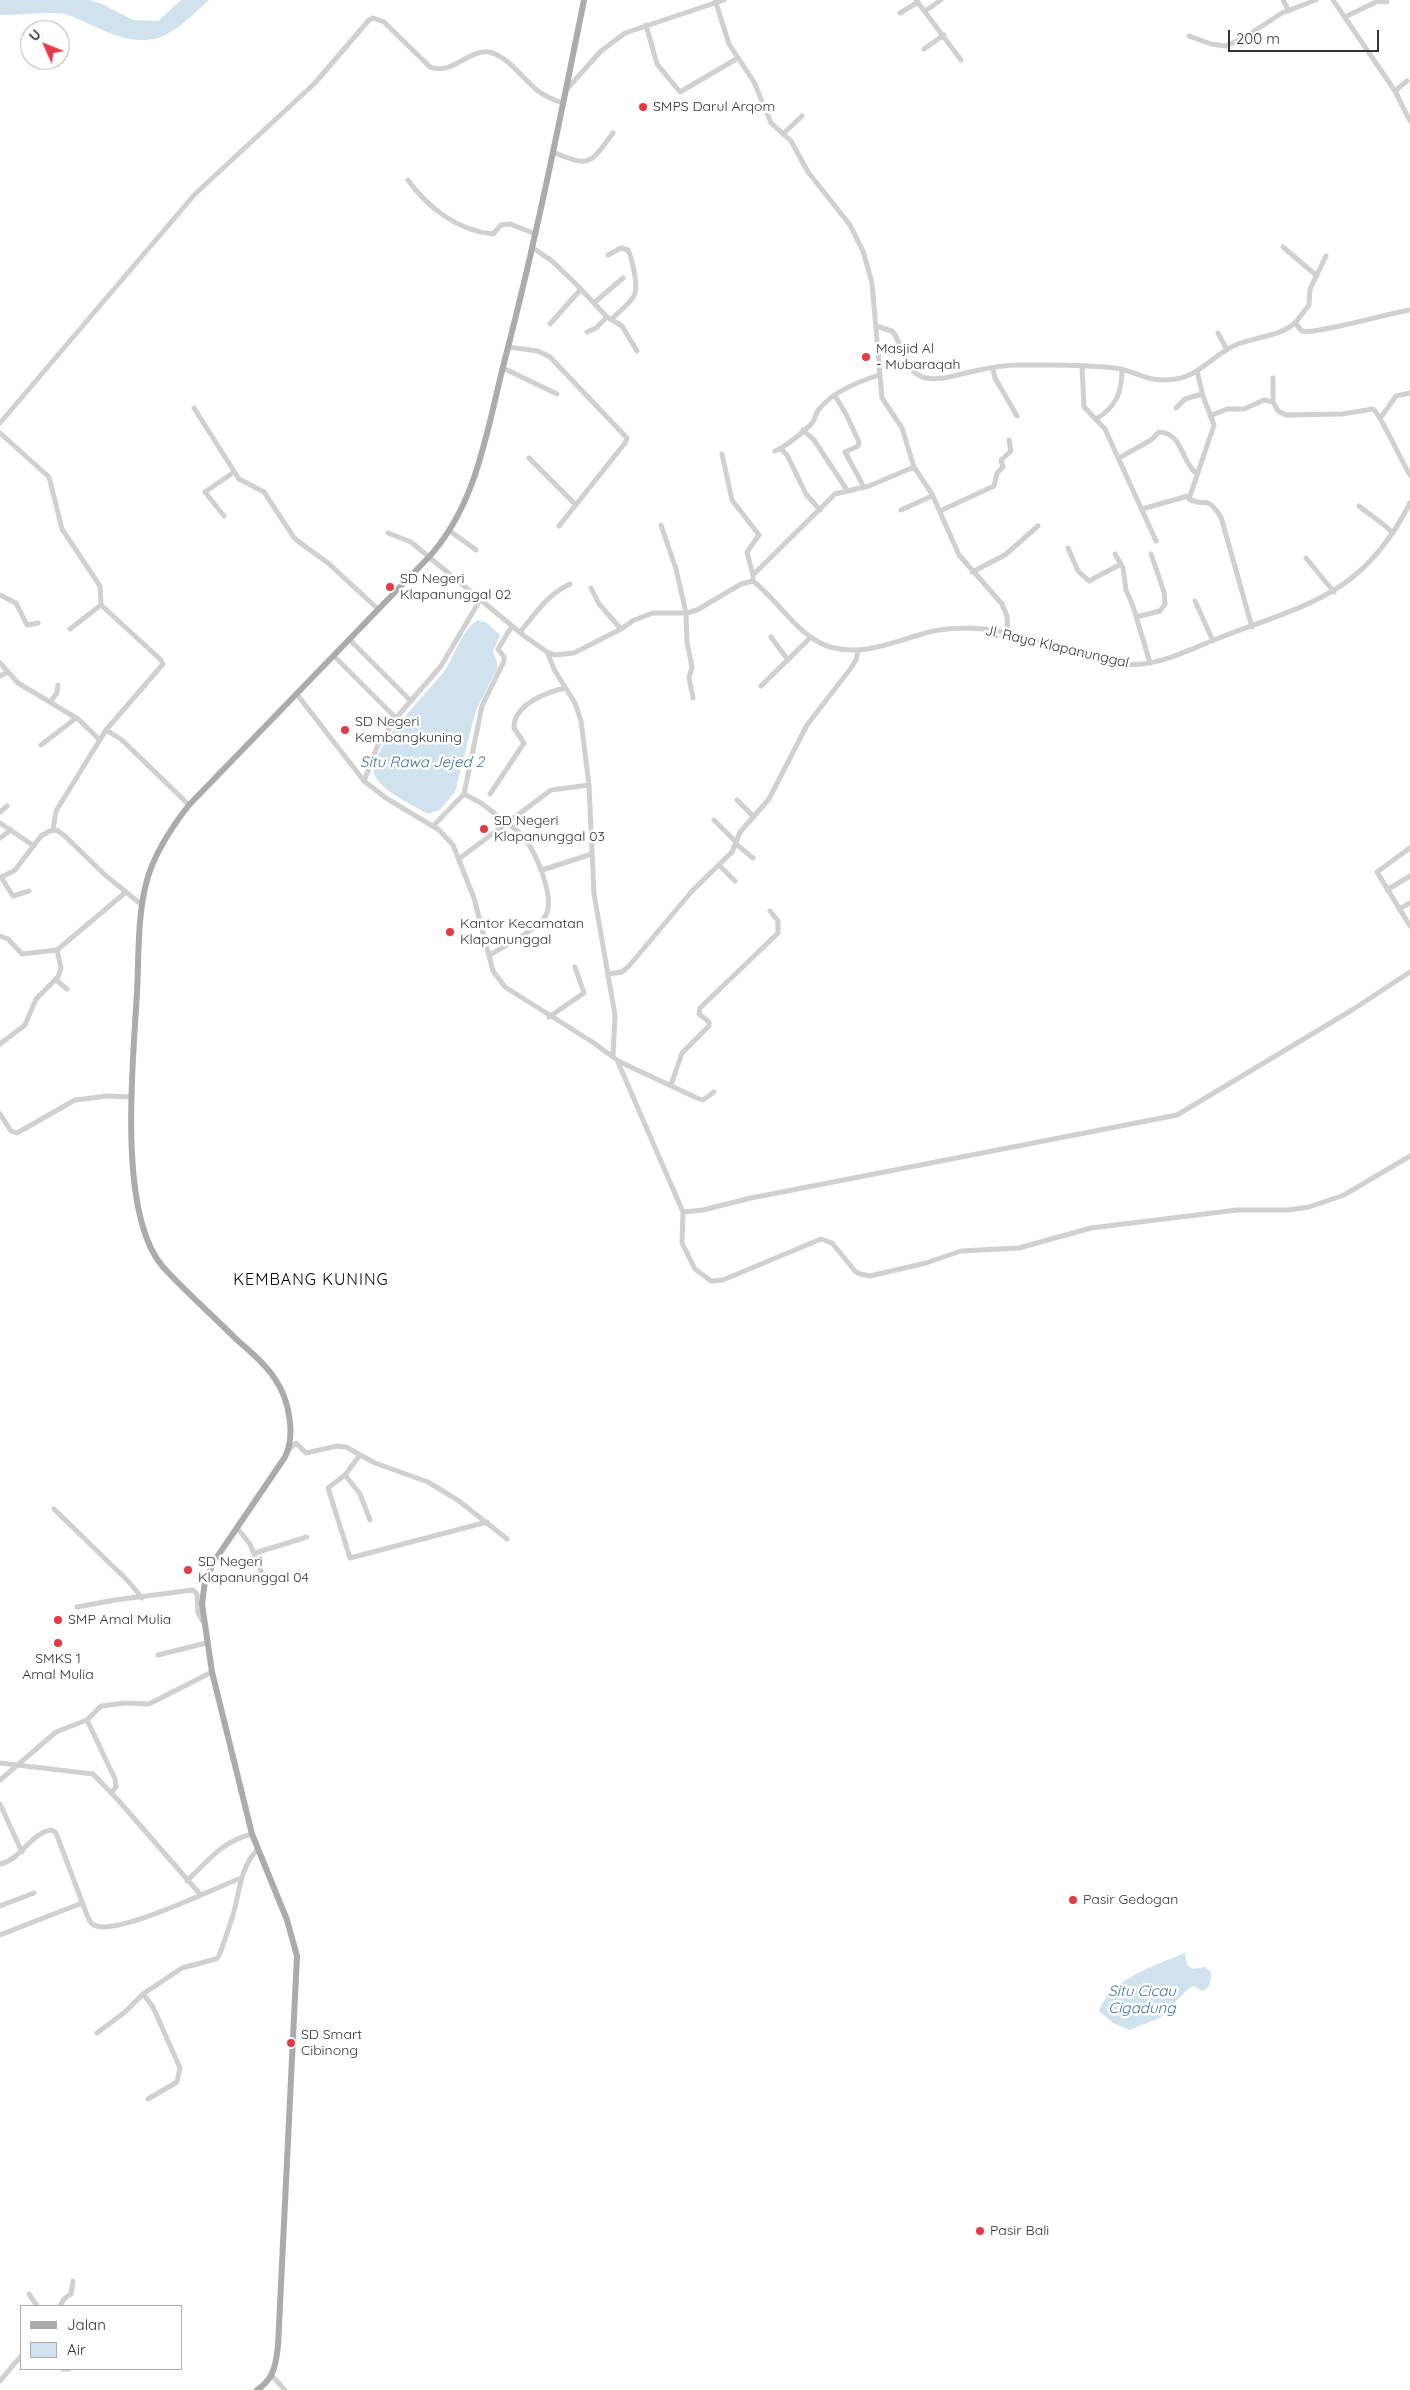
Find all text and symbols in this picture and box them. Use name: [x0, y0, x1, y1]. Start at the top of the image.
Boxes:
north arrow: [20, 20, 70, 70]
scale bar: [1230, 20, 1381, 52]
text: U: [25, 25, 45, 45]
text: 200 m: [1236, 29, 1280, 48]
place label: SMPS Darul Arqom: [653, 99, 775, 115]
marker: SMPS Darul Arqom: [637, 101, 649, 113]
place label: Masjid Al - Mubaraqah: [876, 341, 960, 374]
marker: Masjid Al - Mubaraqah: [860, 351, 872, 363]
place label: SD Negeri Klapanunggal 02: [400, 571, 511, 604]
marker: SD Negeri Klapanunggal 02: [384, 581, 396, 593]
street label: Jl. Raya Klapanunggal: [983, 622, 1131, 672]
place label: SD Negeri Kembangkuning: [355, 714, 462, 746]
marker: SD Negeri Kembangkuning: [339, 724, 351, 736]
water label: Situ Rawa Jejed 2: [360, 753, 484, 771]
place label: SD Negeri Klapanunggal 03: [494, 813, 605, 846]
marker: SD Negeri Klapanunggal 03: [478, 823, 490, 835]
place label: Kantor Kecamatan Klapanunggal: [460, 916, 584, 949]
marker: Kantor Kecamatan Klapanunggal: [444, 926, 456, 938]
district label: KEMBANG KUNING: [232, 1270, 390, 1290]
place label: SD Negeri Klapanunggal 04: [198, 1554, 309, 1586]
marker: SD Negeri Klapanunggal 04: [182, 1564, 194, 1576]
place label: SMP Amal Mulia: [68, 1612, 171, 1628]
marker: SMP Amal Mulia: [52, 1614, 64, 1626]
marker: SMKS 1 Amal Mulia: [52, 1637, 64, 1649]
place label: SMKS 1 Amal Mulia: [22, 1651, 94, 1684]
place label: Pasir Gedogan: [1083, 1892, 1178, 1908]
marker: Pasir Gedogan: [1067, 1894, 1079, 1906]
water label: Situ Cicau Cigadung: [1108, 1982, 1176, 2017]
place label: SD Smart Cibinong: [301, 2027, 362, 2060]
marker: SD Smart Cibinong: [285, 2037, 297, 2049]
place label: Pasir Bali: [990, 2223, 1049, 2239]
marker: Pasir Bali: [974, 2225, 986, 2237]
legend: [20, 2305, 182, 2370]
text: Jalan: [67, 2315, 106, 2334]
text: Air: [67, 2340, 86, 2359]

